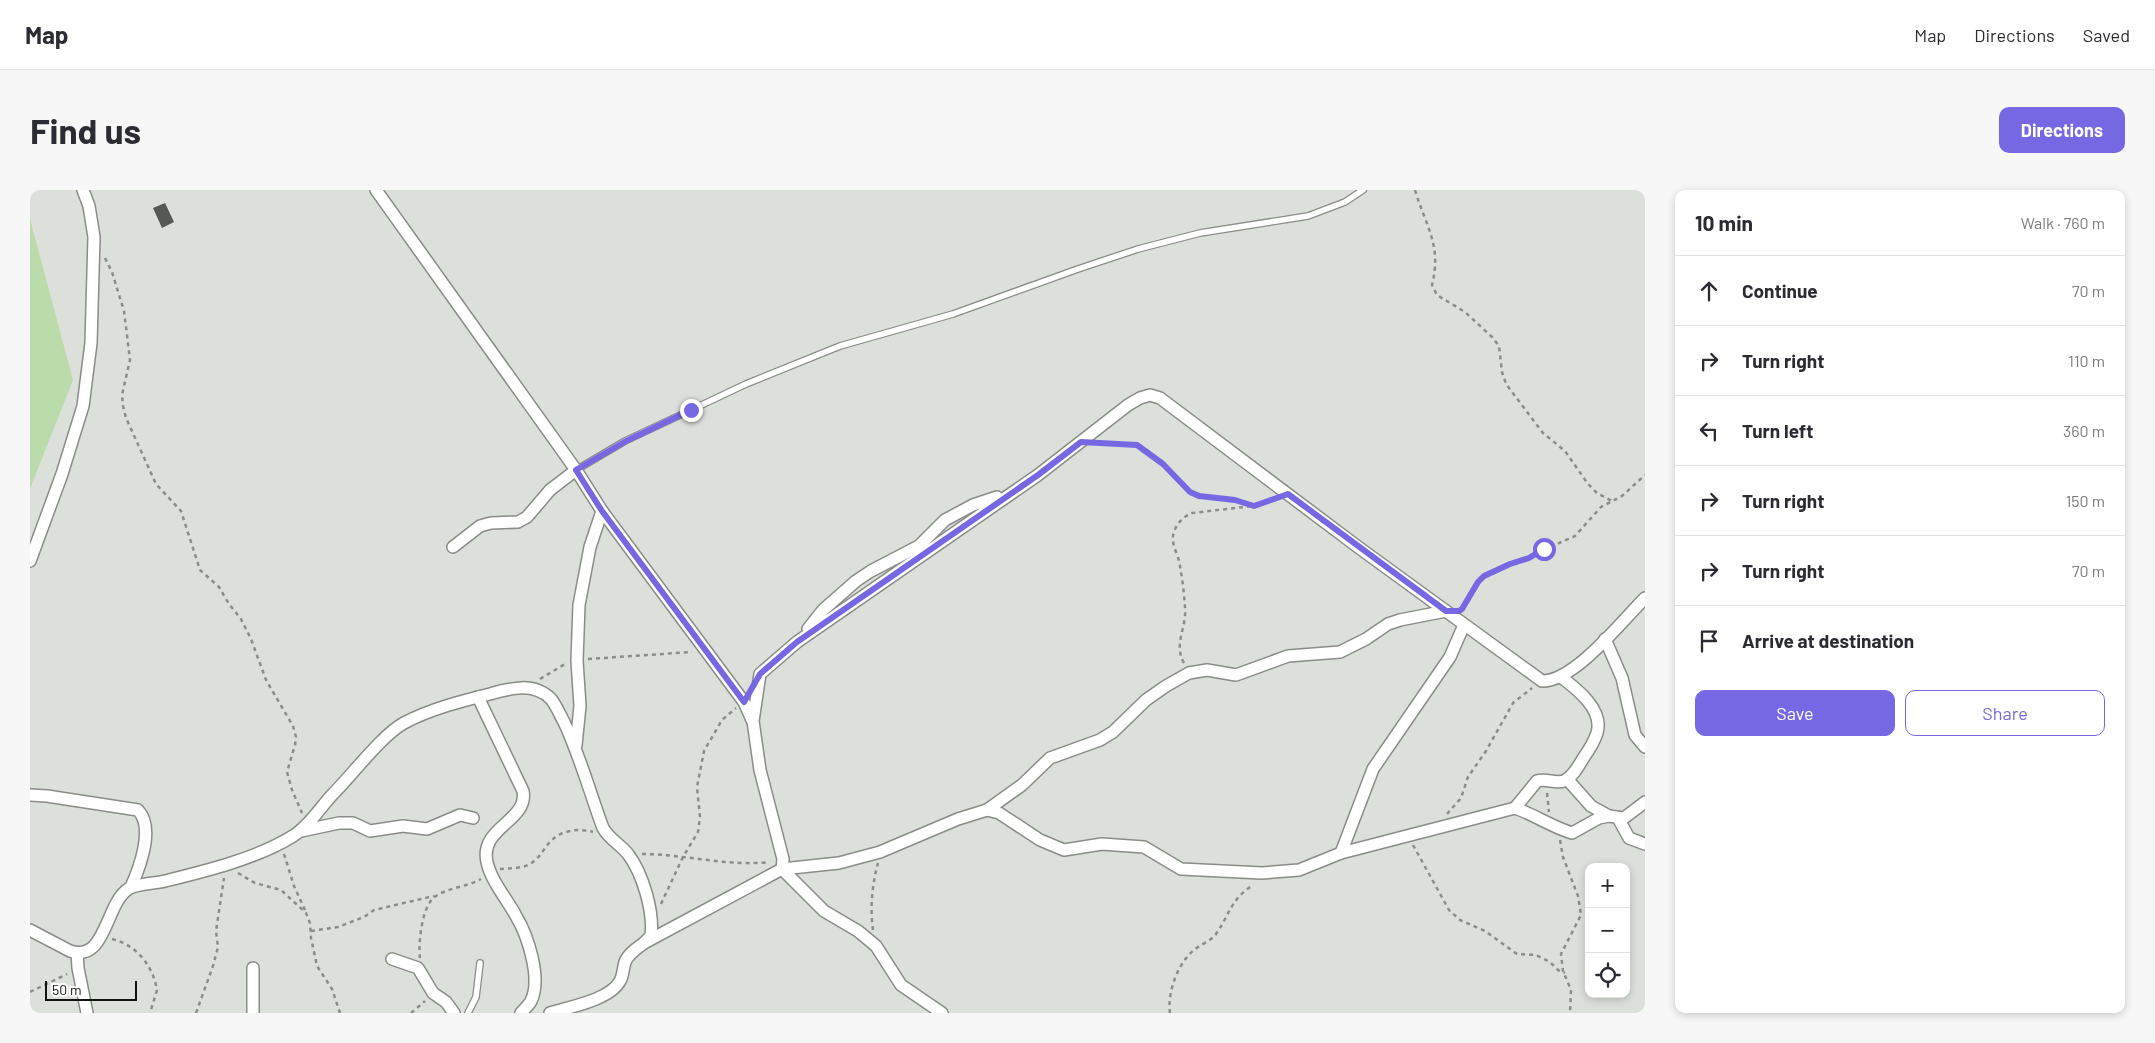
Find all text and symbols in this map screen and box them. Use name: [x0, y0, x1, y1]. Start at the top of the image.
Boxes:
text: Map: [25, 20, 68, 49]
text: Map: [1914, 24, 1946, 46]
text: Directions: [1974, 24, 2055, 46]
text: Saved: [2083, 24, 2130, 46]
button: Directions: [1999, 107, 2125, 153]
text: Find us: [30, 109, 141, 151]
text: 10 min: [1695, 210, 1753, 235]
text: Walk · 760 m: [2021, 213, 2105, 232]
icon: ahead: [1695, 277, 1723, 305]
text: Continue: [1742, 279, 1818, 302]
text: 70 m: [2072, 281, 2105, 300]
icon: right: [1695, 347, 1723, 375]
text: Turn right: [1742, 349, 1824, 372]
text: 110 m: [2068, 351, 2105, 370]
route end: [680, 399, 703, 422]
icon: left: [1695, 417, 1723, 445]
text: Turn left: [1742, 419, 1813, 442]
text: 360 m: [2063, 421, 2105, 440]
icon: right: [1695, 487, 1723, 515]
text: Turn right: [1742, 489, 1824, 512]
text: 150 m: [2066, 491, 2105, 510]
route start: [1533, 538, 1556, 561]
icon: right: [1695, 557, 1723, 585]
text: Turn right: [1742, 559, 1824, 582]
text: 70 m: [2072, 561, 2105, 580]
icon: arrive: [1695, 627, 1723, 655]
text: Arrive at destination: [1742, 629, 1914, 652]
button: Save: [1695, 690, 1895, 736]
button: Share: [1905, 690, 2105, 736]
map controls: [1585, 863, 1630, 998]
button: +: [1585, 863, 1630, 908]
button: −: [1585, 908, 1630, 953]
button: locate: [1585, 953, 1630, 998]
scale bar: [45, 978, 138, 1001]
text: 50 m: [52, 981, 81, 998]

